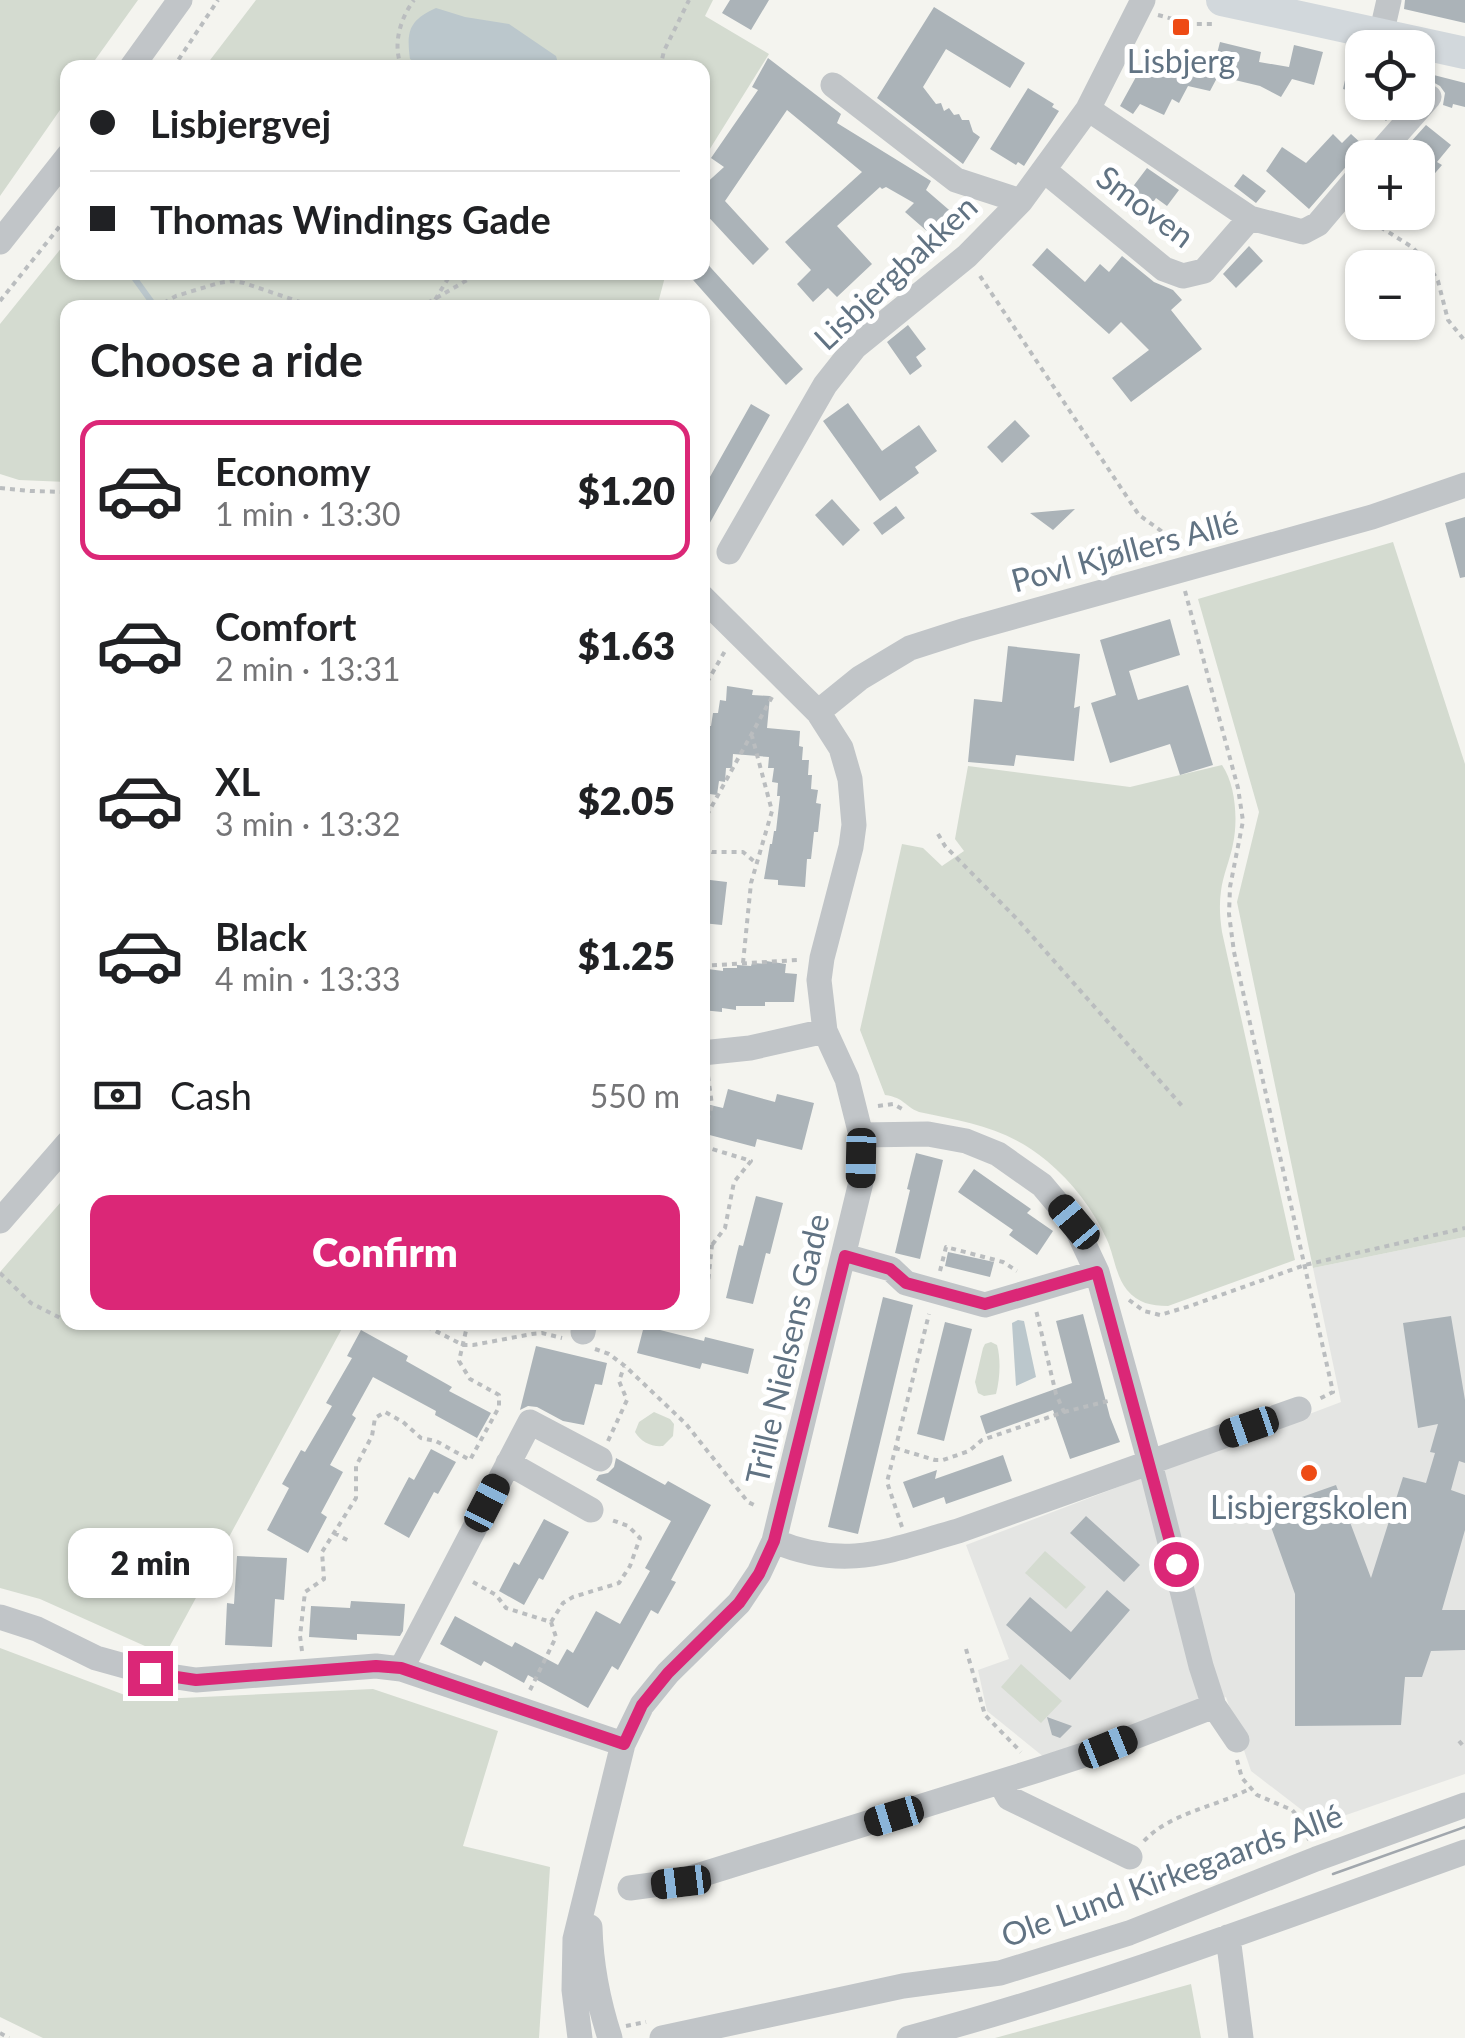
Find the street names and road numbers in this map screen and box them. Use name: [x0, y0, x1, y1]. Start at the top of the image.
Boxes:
street label: Smoven: [1090, 157, 1202, 255]
street label: Lisbjergbakken: [805, 187, 985, 357]
street label: Povl Kjøllers Allé: [1007, 502, 1242, 600]
street label: Trille Nielsens Gade: [737, 1210, 837, 1487]
street label: Ole Lund Kirkegaards Allé: [996, 1795, 1347, 1954]

